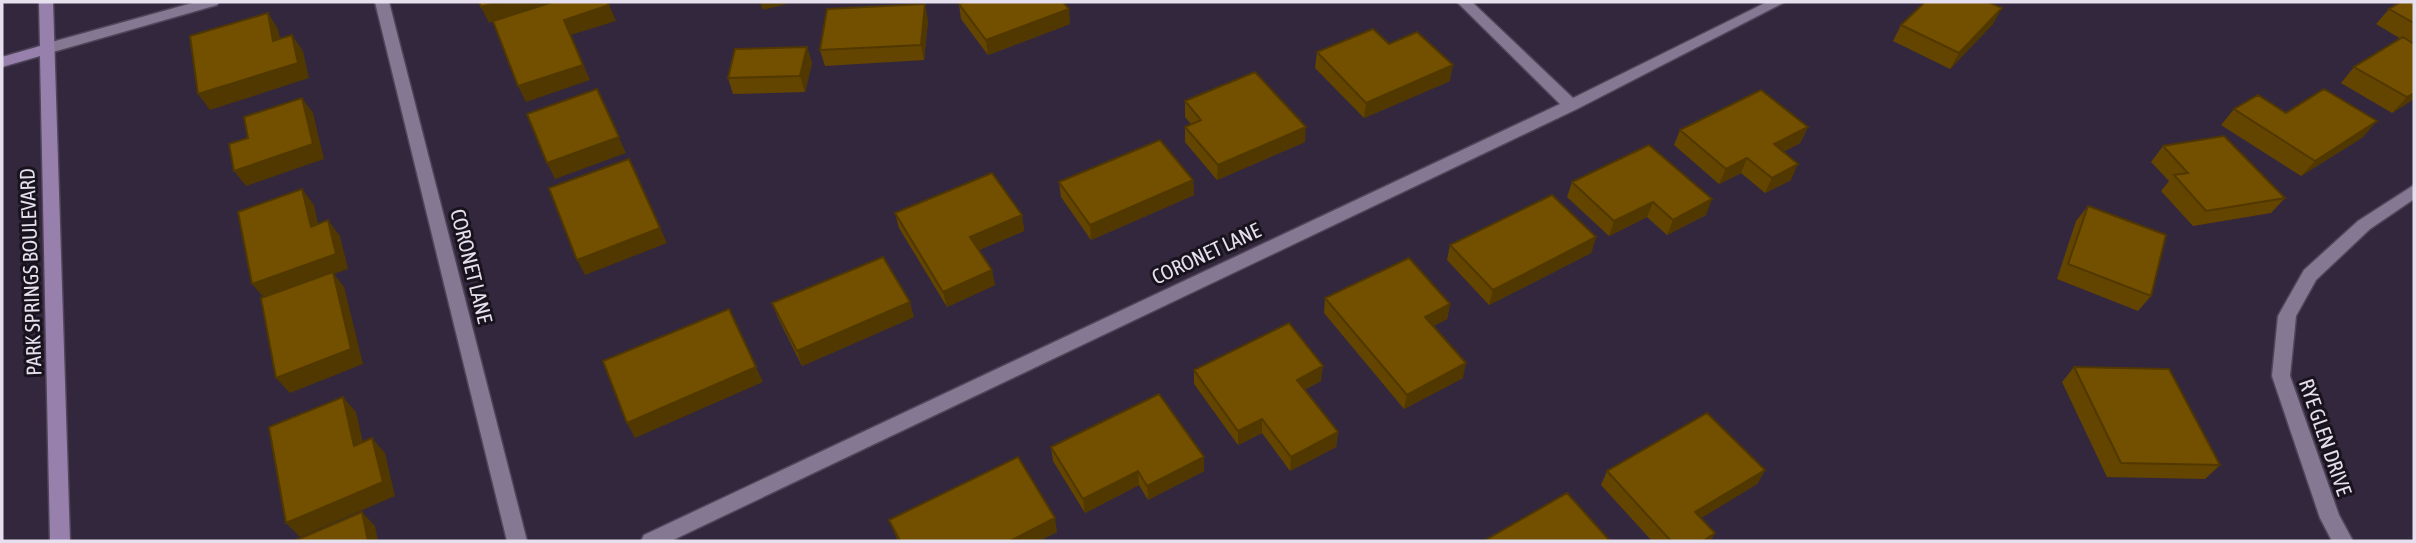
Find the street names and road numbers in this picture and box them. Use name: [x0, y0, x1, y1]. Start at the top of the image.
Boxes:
street label: PARK SPRINGS BOULEVARD: [14, 168, 46, 376]
street label: CORONET LANE: [446, 206, 498, 326]
street label: CORONET LANE: [1148, 217, 1264, 289]
street label: RYE GLEN DRIVE: [2295, 376, 2357, 499]

